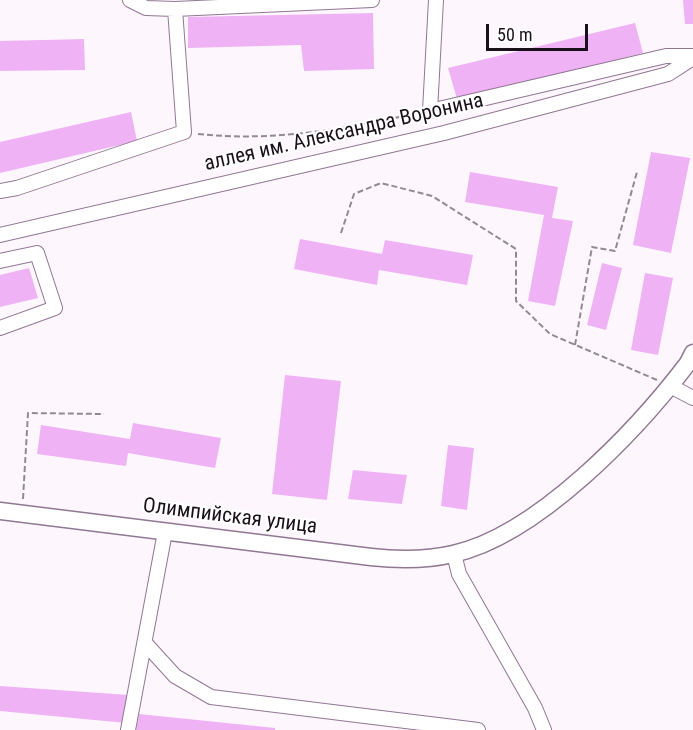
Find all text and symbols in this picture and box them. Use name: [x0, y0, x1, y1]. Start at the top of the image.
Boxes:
scale bar: [489, 12, 591, 50]
text: 50 m: [497, 24, 532, 45]
street label: аллея им. Александра Воронина: [202, 89, 486, 177]
street label: Олимпийская улица: [141, 494, 319, 540]

